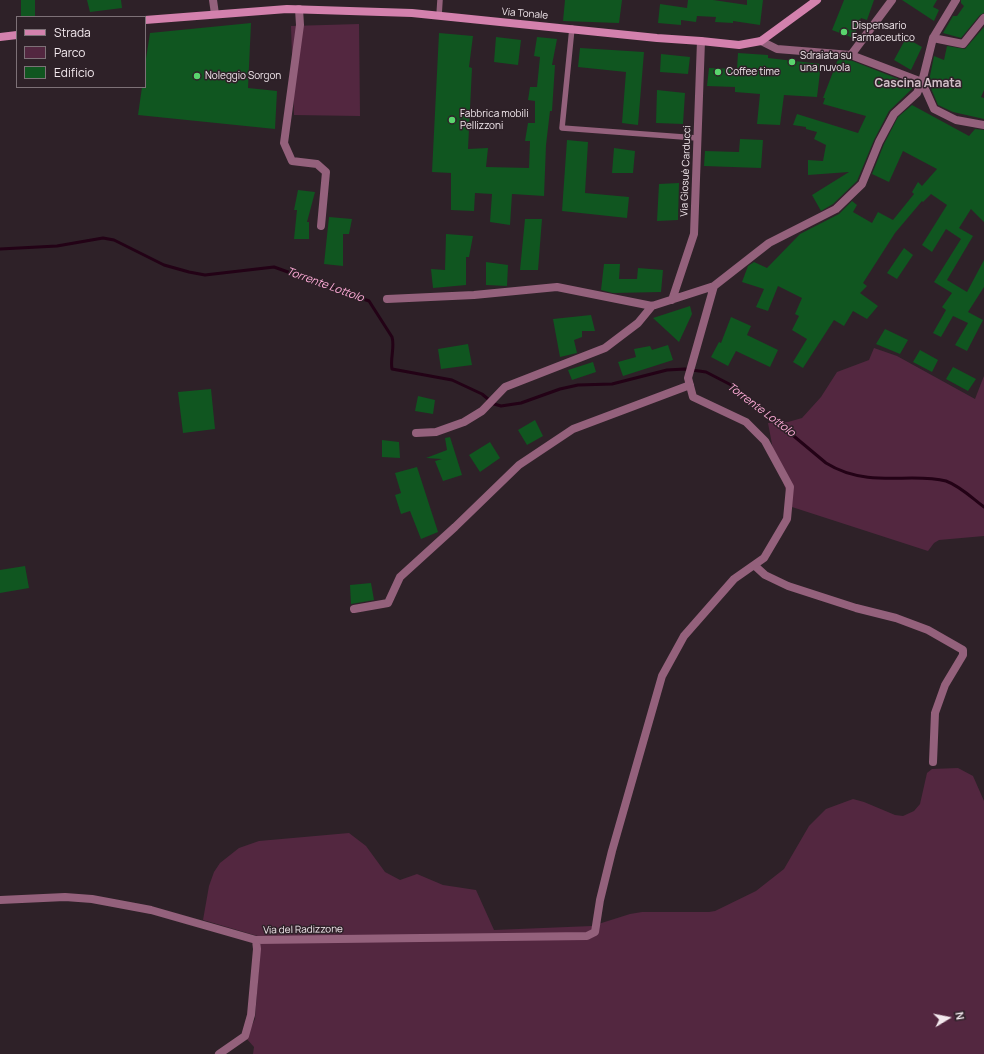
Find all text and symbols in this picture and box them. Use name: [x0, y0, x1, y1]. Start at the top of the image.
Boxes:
street label: Via Tonale: [501, 6, 549, 22]
legend: [16, 16, 146, 88]
place label: Dispensario Farmaceutico: [852, 20, 915, 44]
text: Strada: [54, 24, 91, 41]
marker: Dispensario Farmaceutico: [839, 27, 849, 37]
text: Parco: [54, 44, 85, 61]
place label: Sdraiata su una nuvola: [800, 50, 852, 74]
marker: Sdraiata su una nuvola: [787, 57, 797, 67]
text: Edificio: [54, 64, 94, 81]
place label: Coffee time: [726, 66, 780, 78]
marker: Coffee time: [713, 67, 723, 77]
place label: Noleggio Sorgon: [205, 70, 281, 82]
marker: Noleggio Sorgon: [192, 71, 202, 81]
district label: Cascina Amata: [874, 77, 962, 91]
place label: Fabbrica mobili Pellizzoni: [460, 108, 529, 132]
marker: Fabbrica mobili Pellizzoni: [447, 115, 457, 125]
street label: Via Giosuè Carducci: [678, 125, 694, 217]
water label: Torrente Lottolo: [284, 265, 366, 305]
water label: Torrente Lottolo: [724, 380, 798, 440]
street label: Via del Radizzone: [263, 923, 343, 937]
north arrow: [928, 998, 968, 1038]
text: N: [952, 1011, 968, 1021]

